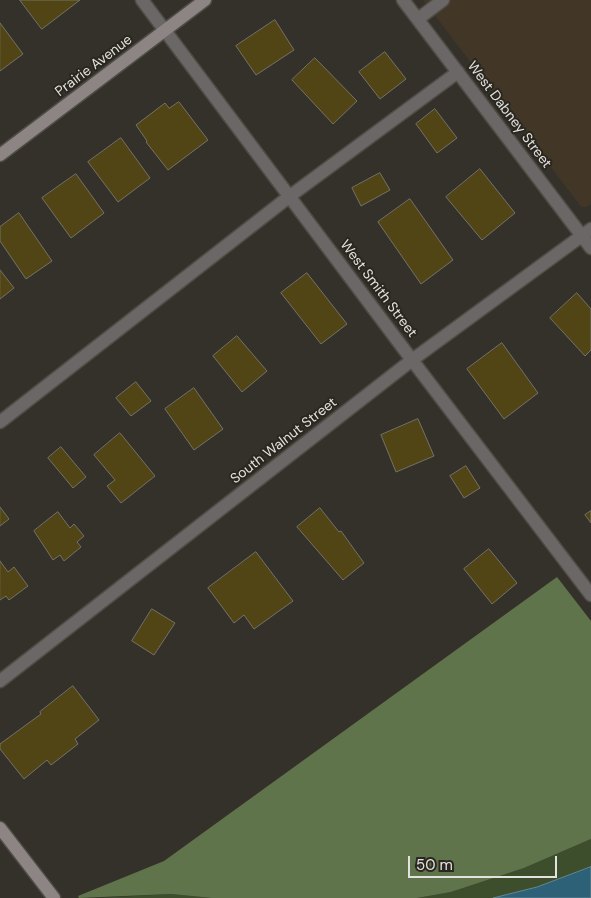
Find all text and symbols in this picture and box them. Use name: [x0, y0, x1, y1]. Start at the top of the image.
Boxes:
street label: Prairie Avenue: [52, 32, 136, 100]
street label: West Dabney Street: [463, 58, 555, 172]
street label: West Smith Street: [336, 237, 420, 341]
street label: South Walnut Street: [228, 394, 340, 488]
scale bar: [411, 846, 560, 878]
text: 50 m: [416, 855, 453, 875]

